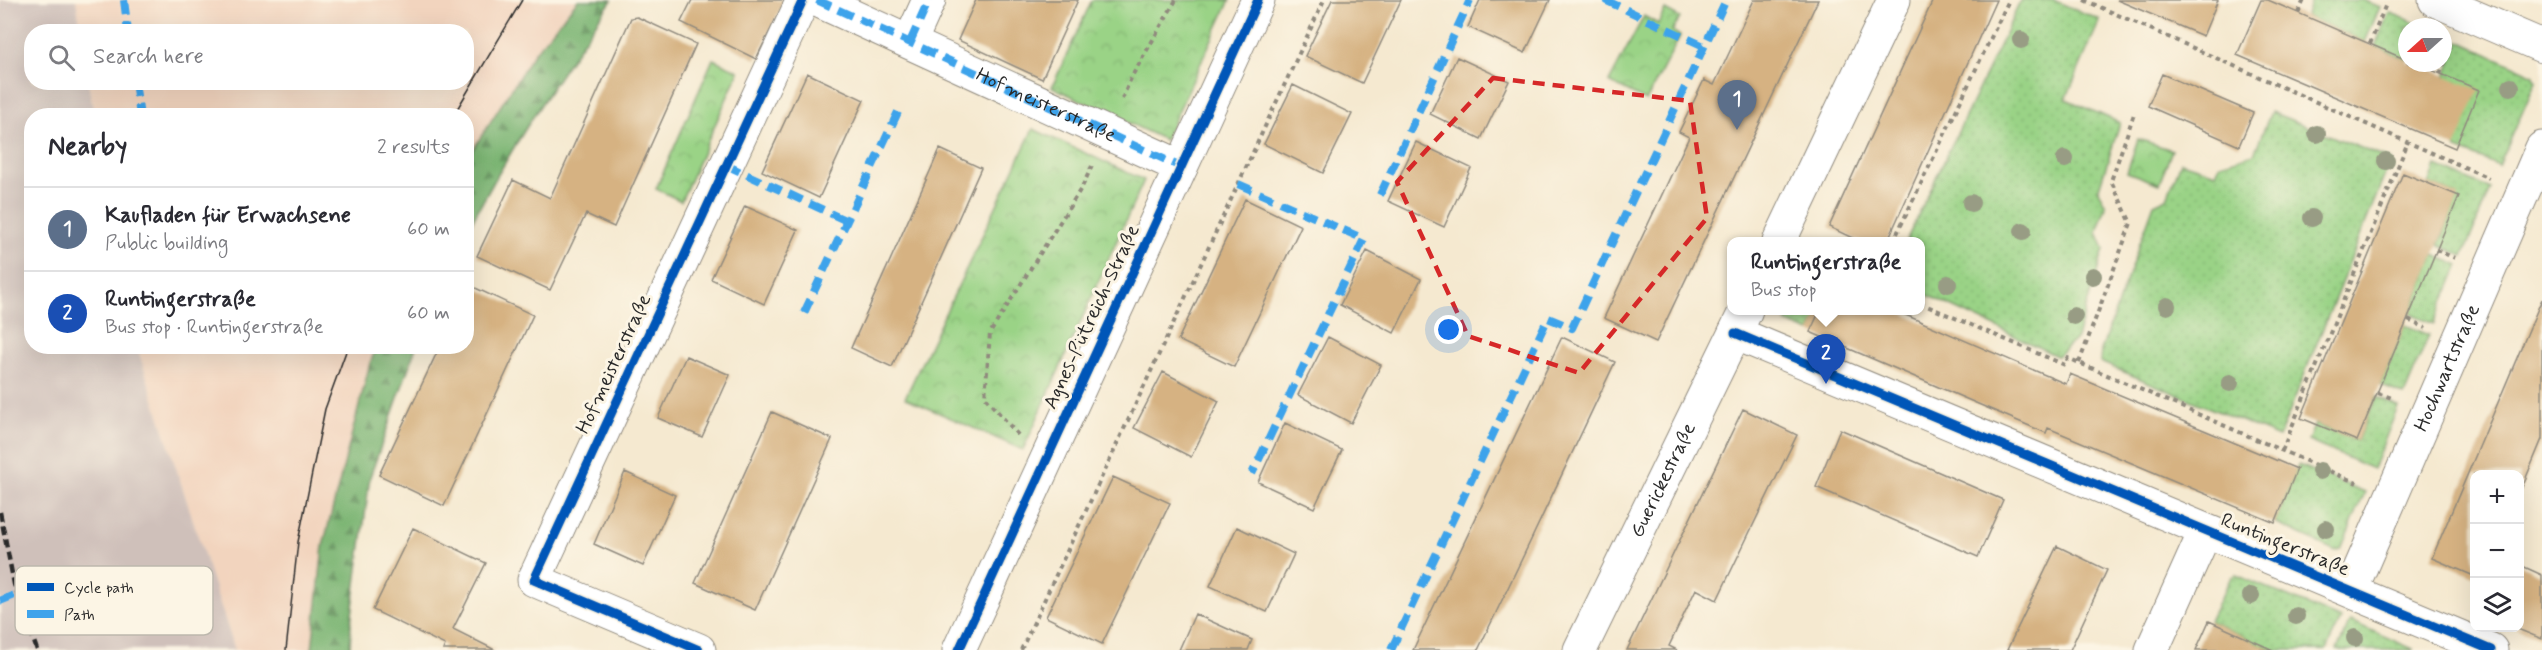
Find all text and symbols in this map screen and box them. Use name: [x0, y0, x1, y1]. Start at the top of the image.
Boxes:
north arrow: [2398, 18, 2452, 72]
search box: [24, 24, 474, 90]
icon: search: [45, 41, 78, 74]
text: Search here: [93, 43, 204, 71]
street label: Hofmeisterstraße: [972, 61, 1121, 149]
pin: 1: [1718, 80, 1756, 130]
text: Nearby: [48, 130, 127, 164]
text: 2 results: [377, 134, 450, 161]
text: Kaufladen für Erwachsene: [105, 202, 351, 230]
text: 1: [63, 216, 72, 243]
text: 60 m: [407, 216, 450, 243]
street label: Agnes-Pütreich-Straße: [1037, 220, 1147, 414]
text: Public building: [105, 230, 228, 257]
popup: [1727, 237, 1925, 315]
text: Runtingerstraße: [1751, 249, 1901, 277]
text: Bus stop: [1751, 277, 1817, 304]
text: Runtingerstraße: [105, 286, 256, 314]
street label: Hofmeisterstraße: [570, 290, 658, 438]
text: 2: [63, 300, 72, 327]
text: 60 m: [407, 300, 450, 327]
street label: Hochwartstraße: [2408, 300, 2487, 436]
text: Bus stop · Runtingerstraße: [105, 314, 324, 341]
your location: [1434, 315, 1463, 344]
pin: 2: [1806, 334, 1846, 384]
street label: Guerickestraße: [1623, 418, 1702, 542]
map controls: [2470, 470, 2524, 632]
button: +: [2470, 470, 2524, 524]
street label: Runtingerstraße: [2216, 507, 2354, 585]
button: −: [2470, 524, 2524, 578]
legend: [15, 566, 213, 635]
text: Cycle path: [64, 578, 134, 599]
button: layers: [2470, 578, 2524, 632]
text: Path: [64, 605, 95, 626]

